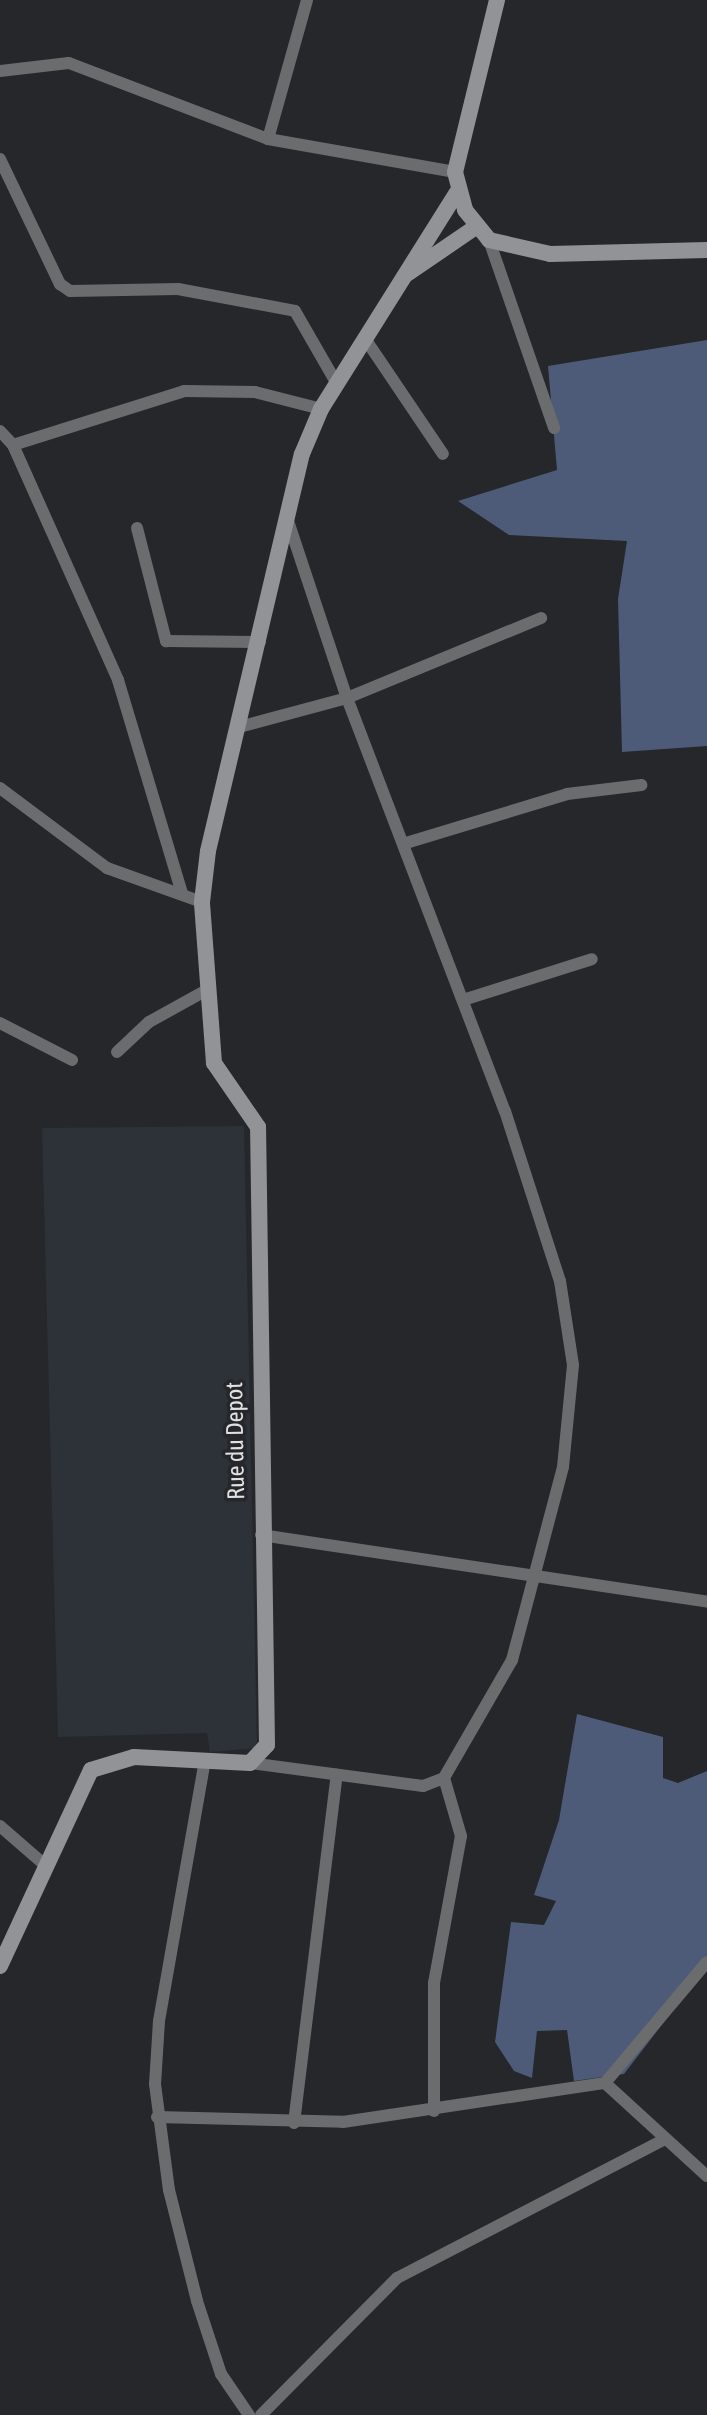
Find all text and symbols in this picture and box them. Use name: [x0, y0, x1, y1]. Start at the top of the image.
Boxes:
street label: Rue du Depot: [220, 1382, 250, 1500]

